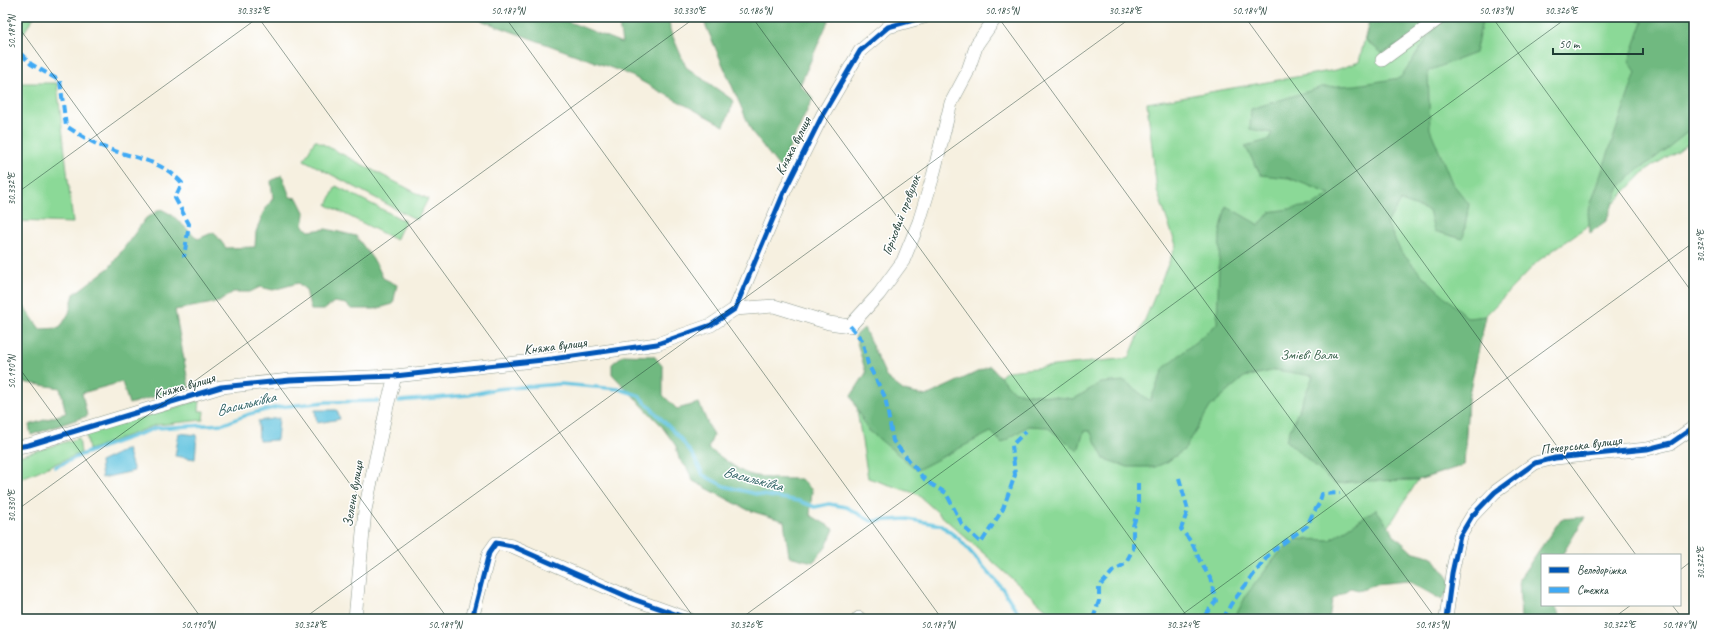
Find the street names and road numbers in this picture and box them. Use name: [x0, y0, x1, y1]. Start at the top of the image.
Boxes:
street label: Княжа вулиця: [771, 113, 816, 178]
street label: Горіховий провулок: [878, 171, 925, 257]
street label: Княжа вулиця: [523, 334, 589, 358]
street label: Княжа вулиця: [151, 369, 218, 403]
street label: Печерська вулиця: [1539, 431, 1624, 458]
street label: Зелена вулиця: [339, 459, 367, 528]

